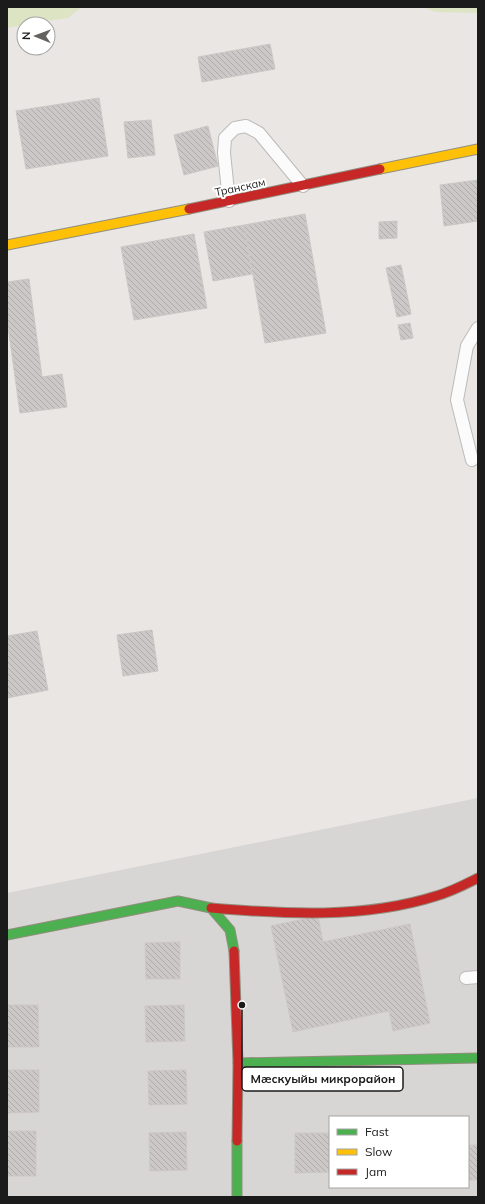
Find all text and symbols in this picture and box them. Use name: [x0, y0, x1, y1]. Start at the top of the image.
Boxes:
north arrow: [16, 16, 56, 56]
text: N: [19, 32, 33, 40]
street label: Транскам: [213, 175, 267, 199]
callout: Мæскуыйы микрорайон: [242, 1067, 403, 1091]
text: Мæскуыйы микрорайон: [250, 1071, 396, 1086]
legend: [329, 1116, 469, 1188]
text: Fast: [365, 1124, 389, 1139]
text: Slow: [365, 1144, 393, 1159]
text: Jam: [365, 1164, 387, 1179]

